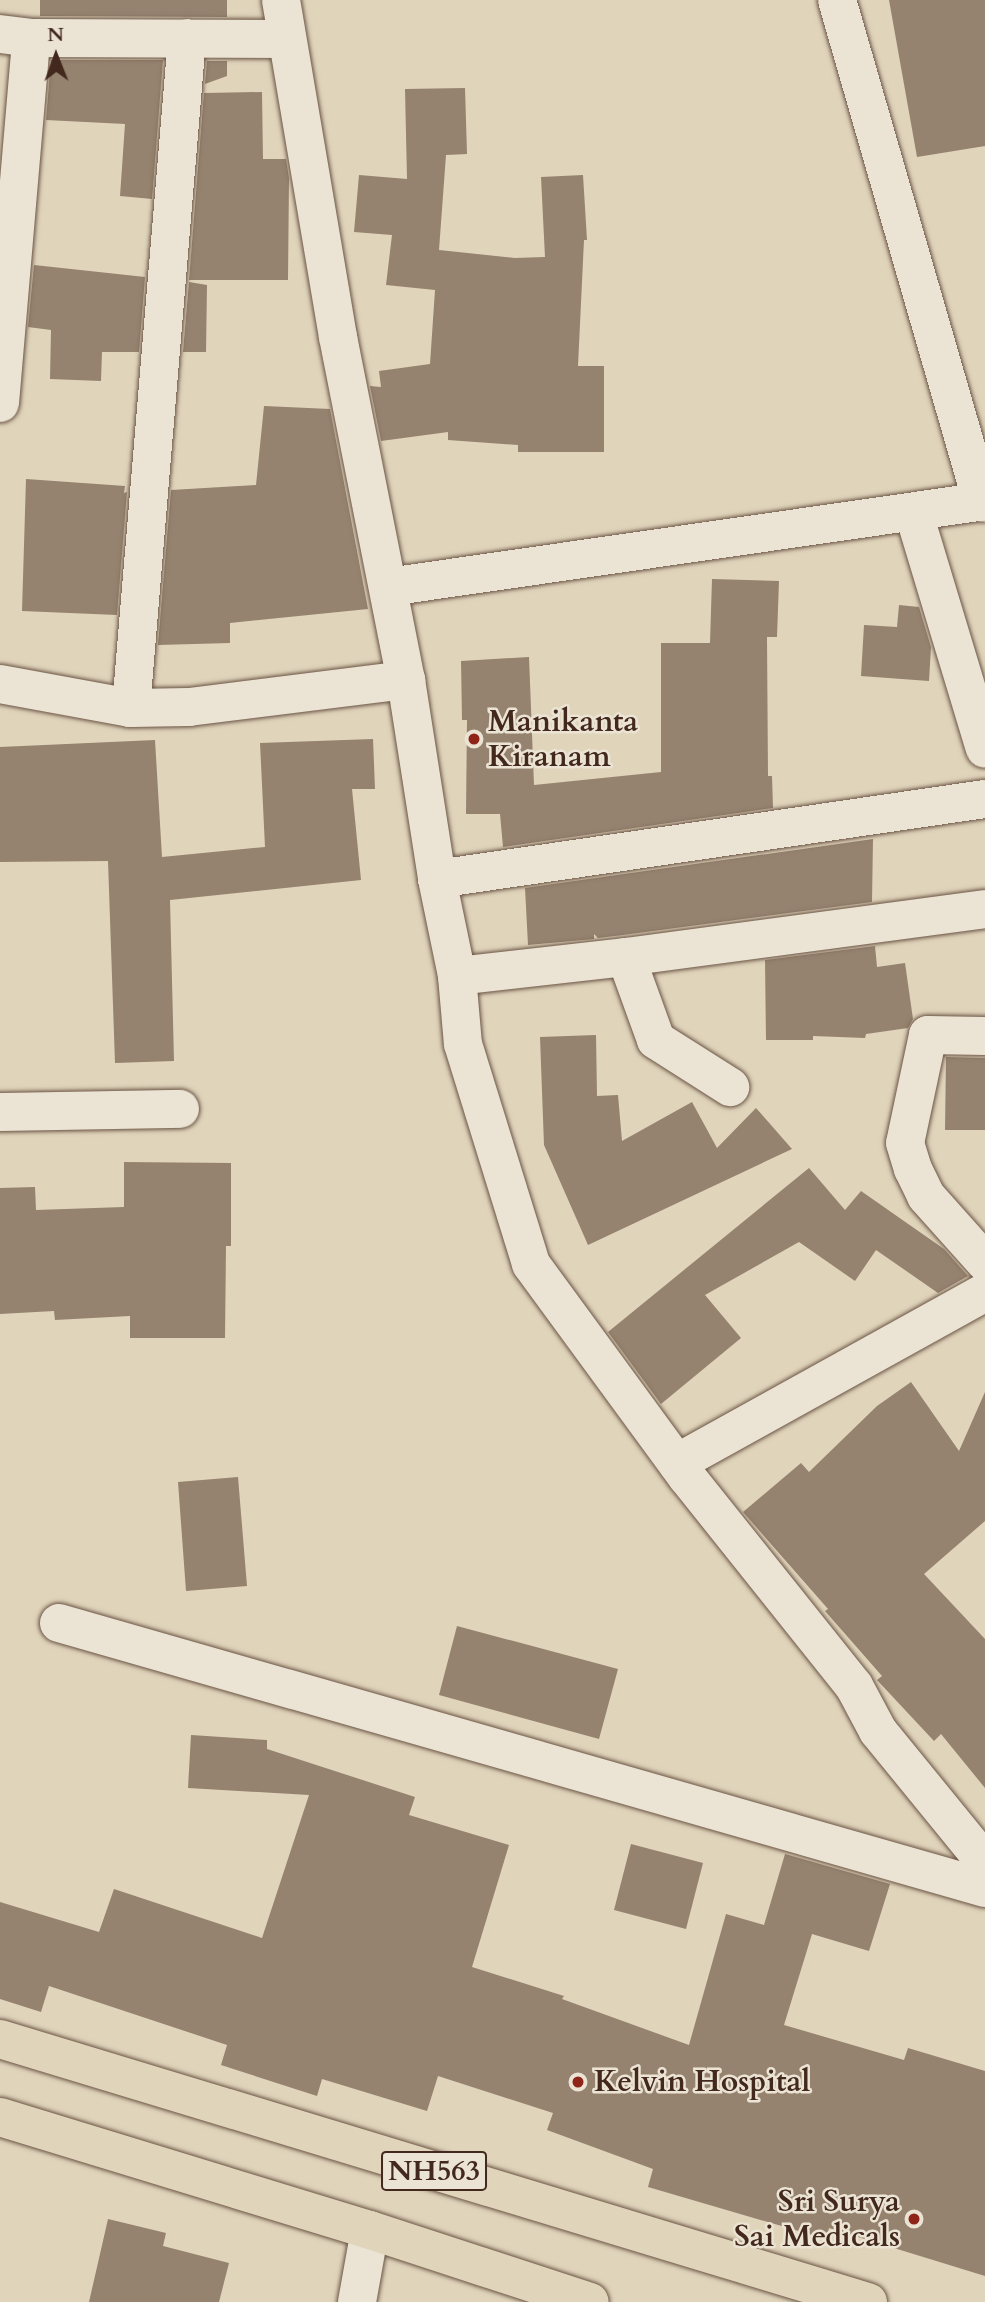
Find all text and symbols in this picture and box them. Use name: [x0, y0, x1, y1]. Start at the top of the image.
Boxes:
north arrow: [21, 21, 91, 91]
text: N: [47, 22, 64, 48]
place label: Manikanta Kiranam: [488, 704, 638, 774]
marker: Manikanta Kiranam: [466, 731, 482, 747]
place label: Kelvin Hospital: [594, 2064, 810, 2100]
marker: Kelvin Hospital: [568, 2072, 588, 2092]
road number: NH563: [380, 2146, 488, 2196]
place label: Sri Surya Sai Medicals: [734, 2184, 900, 2254]
marker: Sri Surya Sai Medicals: [906, 2211, 922, 2227]

